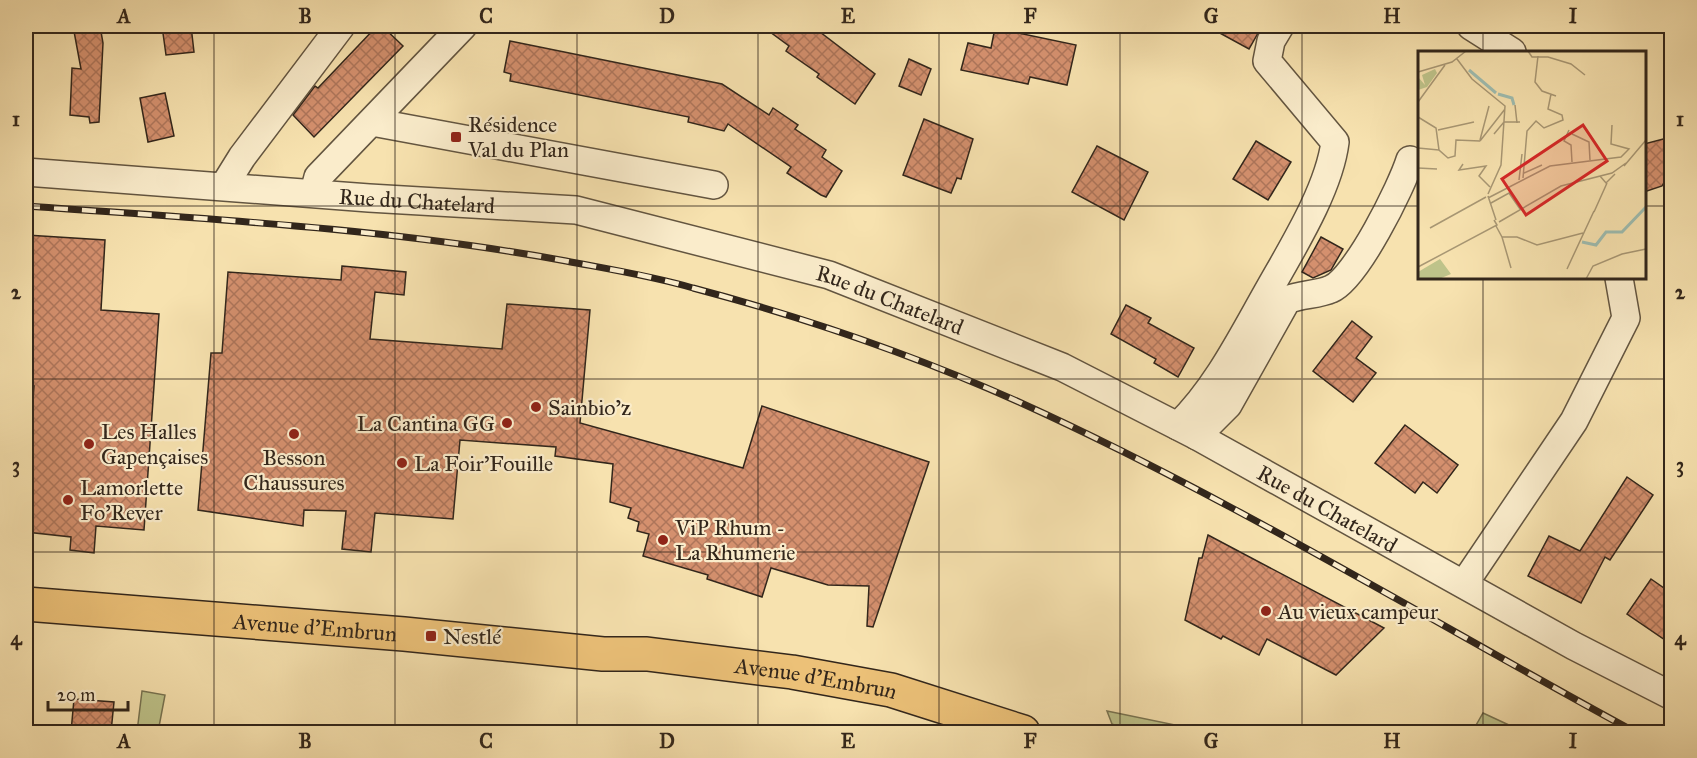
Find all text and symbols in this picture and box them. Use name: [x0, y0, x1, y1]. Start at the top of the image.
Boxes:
text: A: [115, 4, 131, 28]
text: B: [298, 4, 312, 28]
text: C: [479, 4, 493, 28]
text: D: [659, 4, 675, 28]
text: E: [841, 4, 856, 28]
text: F: [1023, 4, 1037, 28]
text: G: [1204, 4, 1219, 28]
text: H: [1383, 4, 1401, 28]
text: I: [1569, 4, 1578, 28]
inset map: [1418, 51, 1646, 279]
text: 1: [12, 107, 20, 131]
text: 1: [1676, 107, 1684, 131]
place label: Résidence Val du Plan: [467, 111, 569, 163]
marker: Résidence Val du Plan: [449, 130, 463, 144]
street label: Rue du Chatelard: [338, 183, 496, 219]
street label: Rue du Chatelard: [813, 259, 967, 341]
text: 2: [11, 280, 22, 304]
text: 2: [1675, 280, 1686, 304]
place label: Sainbio'z: [548, 394, 631, 421]
marker: Sainbio'z: [529, 400, 543, 414]
place label: La Cantina GG: [357, 410, 495, 437]
marker: La Cantina GG: [500, 416, 514, 430]
place label: Les Halles Gapençaises: [101, 418, 208, 470]
marker: Besson Chaussures: [287, 427, 301, 441]
marker: Les Halles Gapençaises: [82, 437, 96, 451]
place label: Besson Chaussures: [243, 444, 345, 496]
place label: La Foir'Fouille: [414, 450, 553, 477]
text: 3: [12, 453, 20, 478]
text: 3: [1676, 453, 1684, 478]
marker: La Foir'Fouille: [395, 456, 409, 470]
street label: Rue du Chatelard: [1252, 459, 1402, 559]
place label: Lamorlette Fo'Rever: [80, 474, 183, 526]
marker: Lamorlette Fo'Rever: [61, 493, 75, 507]
place label: ViP Rhum - La Rhumerie: [674, 514, 796, 566]
marker: ViP Rhum - La Rhumerie: [656, 533, 670, 547]
place label: Au vieux campeur: [1277, 598, 1439, 625]
marker: Au vieux campeur: [1259, 604, 1273, 618]
street label: Avenue d'Embrun: [231, 607, 398, 647]
place label: Nestlé: [443, 623, 502, 650]
text: 4: [10, 626, 22, 651]
text: 4: [1674, 626, 1686, 651]
marker: Nestlé: [424, 629, 438, 643]
street label: Avenue d'Embrun: [732, 652, 901, 705]
scale bar: [48, 674, 128, 712]
text: 20 m: [57, 684, 95, 706]
text: A: [115, 729, 131, 753]
text: B: [298, 729, 312, 753]
text: C: [479, 729, 493, 753]
text: D: [659, 729, 675, 753]
text: E: [841, 729, 856, 753]
text: F: [1023, 729, 1037, 753]
text: G: [1204, 729, 1219, 753]
text: H: [1383, 729, 1401, 753]
text: I: [1569, 729, 1578, 753]

